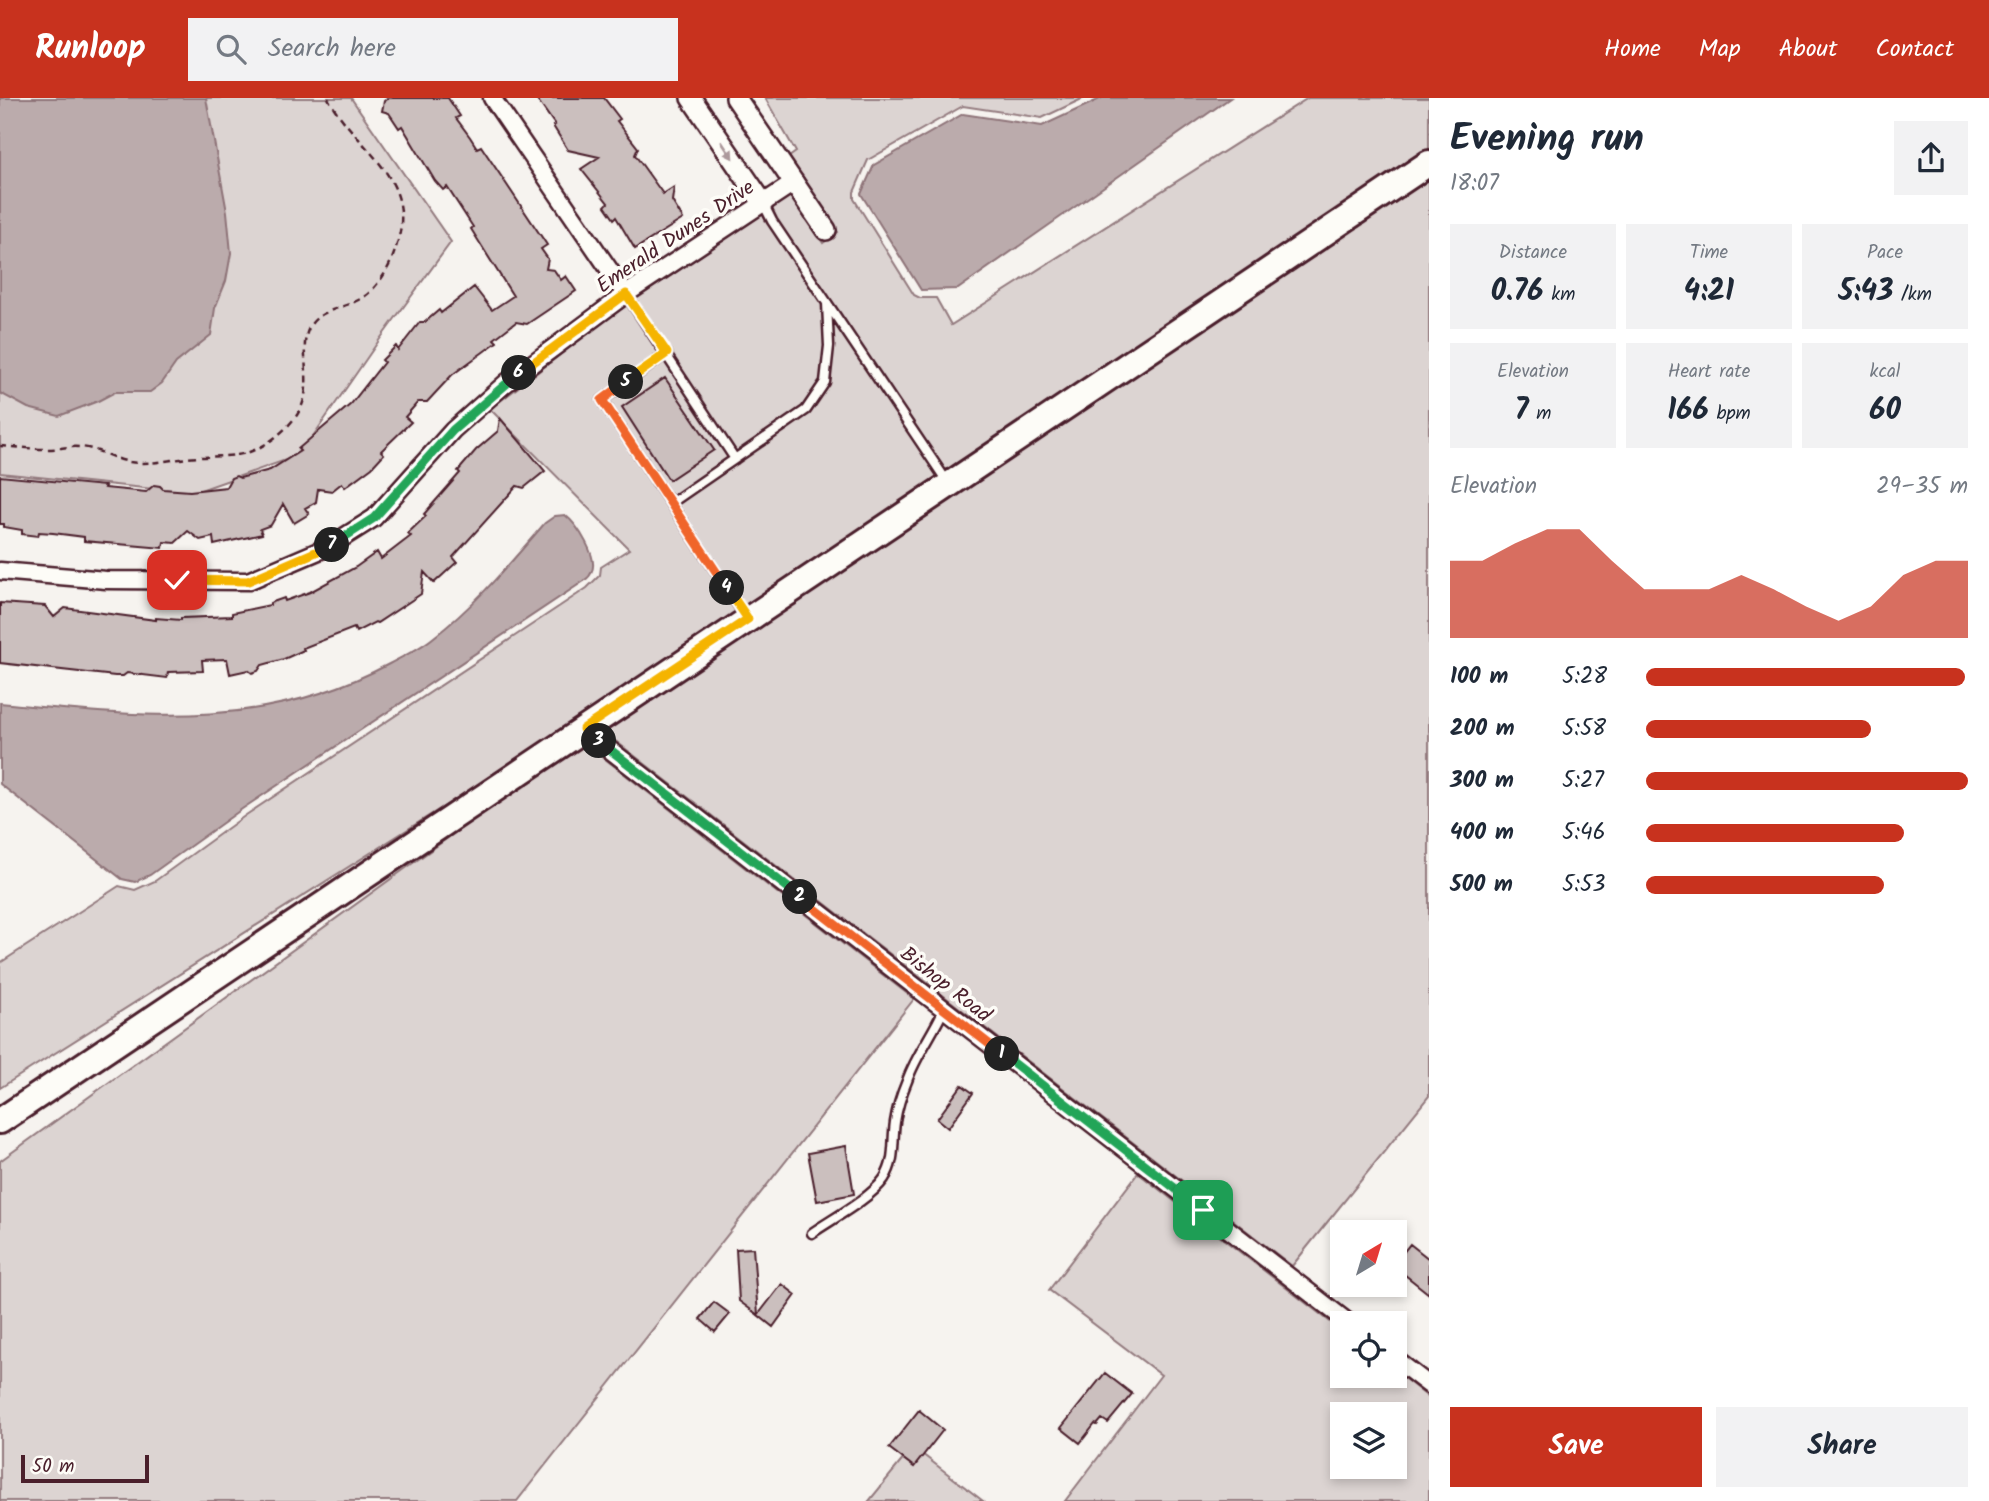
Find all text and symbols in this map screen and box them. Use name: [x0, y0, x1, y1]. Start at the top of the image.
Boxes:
search box: [188, 18, 678, 81]
text: Runloop: [35, 23, 146, 76]
text: Search here: [268, 28, 396, 70]
icon: search: [212, 30, 250, 68]
text: Home: [1604, 30, 1661, 69]
text: Map: [1699, 30, 1741, 69]
text: About: [1779, 30, 1837, 69]
text: Contact: [1875, 30, 1954, 69]
text: Evening run: [1450, 110, 1644, 170]
button: share: [1894, 121, 1968, 195]
one-way arrow: [720, 141, 734, 159]
text: 18:07: [1450, 166, 1499, 202]
street label: Emerald Dunes Drive: [590, 172, 762, 303]
text: Distance: [1499, 238, 1567, 268]
text: Time: [1690, 238, 1728, 268]
text: Pace: [1867, 238, 1903, 268]
text: 0.76: [1491, 268, 1544, 316]
text: 4:21: [1684, 268, 1734, 316]
text: 5:43: [1838, 268, 1893, 316]
text: km: [1544, 280, 1575, 310]
text: /km: [1893, 280, 1932, 310]
pin: 6: [502, 356, 536, 390]
text: 6: [513, 357, 524, 387]
text: Elevation: [1497, 357, 1569, 387]
text: Heart rate: [1668, 357, 1750, 387]
text: kcal: [1870, 357, 1900, 387]
pin: 5: [608, 364, 644, 400]
text: 5: [621, 366, 630, 396]
text: 7: [1515, 387, 1529, 435]
text: 166: [1667, 387, 1709, 435]
text: 60: [1869, 387, 1901, 435]
text: m: [1529, 399, 1551, 429]
text: bpm: [1709, 399, 1751, 429]
text: Elevation: [1450, 469, 1537, 505]
text: 29–35 m: [1876, 469, 1968, 505]
pin: 7: [314, 528, 350, 562]
text: 7: [327, 529, 336, 559]
pin: [147, 550, 207, 610]
icon: check: [158, 561, 196, 599]
pin: 4: [710, 570, 744, 606]
text: 4: [721, 572, 732, 602]
text: 100 m: [1450, 659, 1508, 695]
text: 5:28: [1562, 659, 1607, 695]
text: 200 m: [1450, 711, 1515, 747]
text: 5:58: [1562, 711, 1606, 747]
pin: 3: [582, 724, 616, 758]
text: 3: [593, 725, 604, 755]
text: 300 m: [1450, 763, 1514, 799]
text: 5:27: [1562, 763, 1604, 799]
text: 400 m: [1450, 815, 1514, 851]
text: 5:46: [1562, 815, 1605, 851]
text: 500 m: [1450, 867, 1513, 903]
text: 5:53: [1562, 867, 1606, 903]
pin: 2: [782, 880, 818, 914]
text: 2: [794, 881, 805, 911]
street label: Bishop Road: [892, 939, 998, 1032]
pin: 1: [984, 1037, 1020, 1072]
text: 1: [999, 1038, 1004, 1068]
pin: [1173, 1180, 1233, 1240]
icon: arrive: [1184, 1191, 1222, 1229]
north arrow: [1330, 1220, 1407, 1297]
map controls: [1330, 1220, 1407, 1479]
button: locate: [1330, 1311, 1407, 1388]
button: layers: [1330, 1402, 1407, 1479]
button: Save: [1450, 1407, 1702, 1487]
button: Share: [1716, 1407, 1968, 1487]
scale bar: [21, 1452, 149, 1484]
text: 50 m: [32, 1452, 74, 1482]

